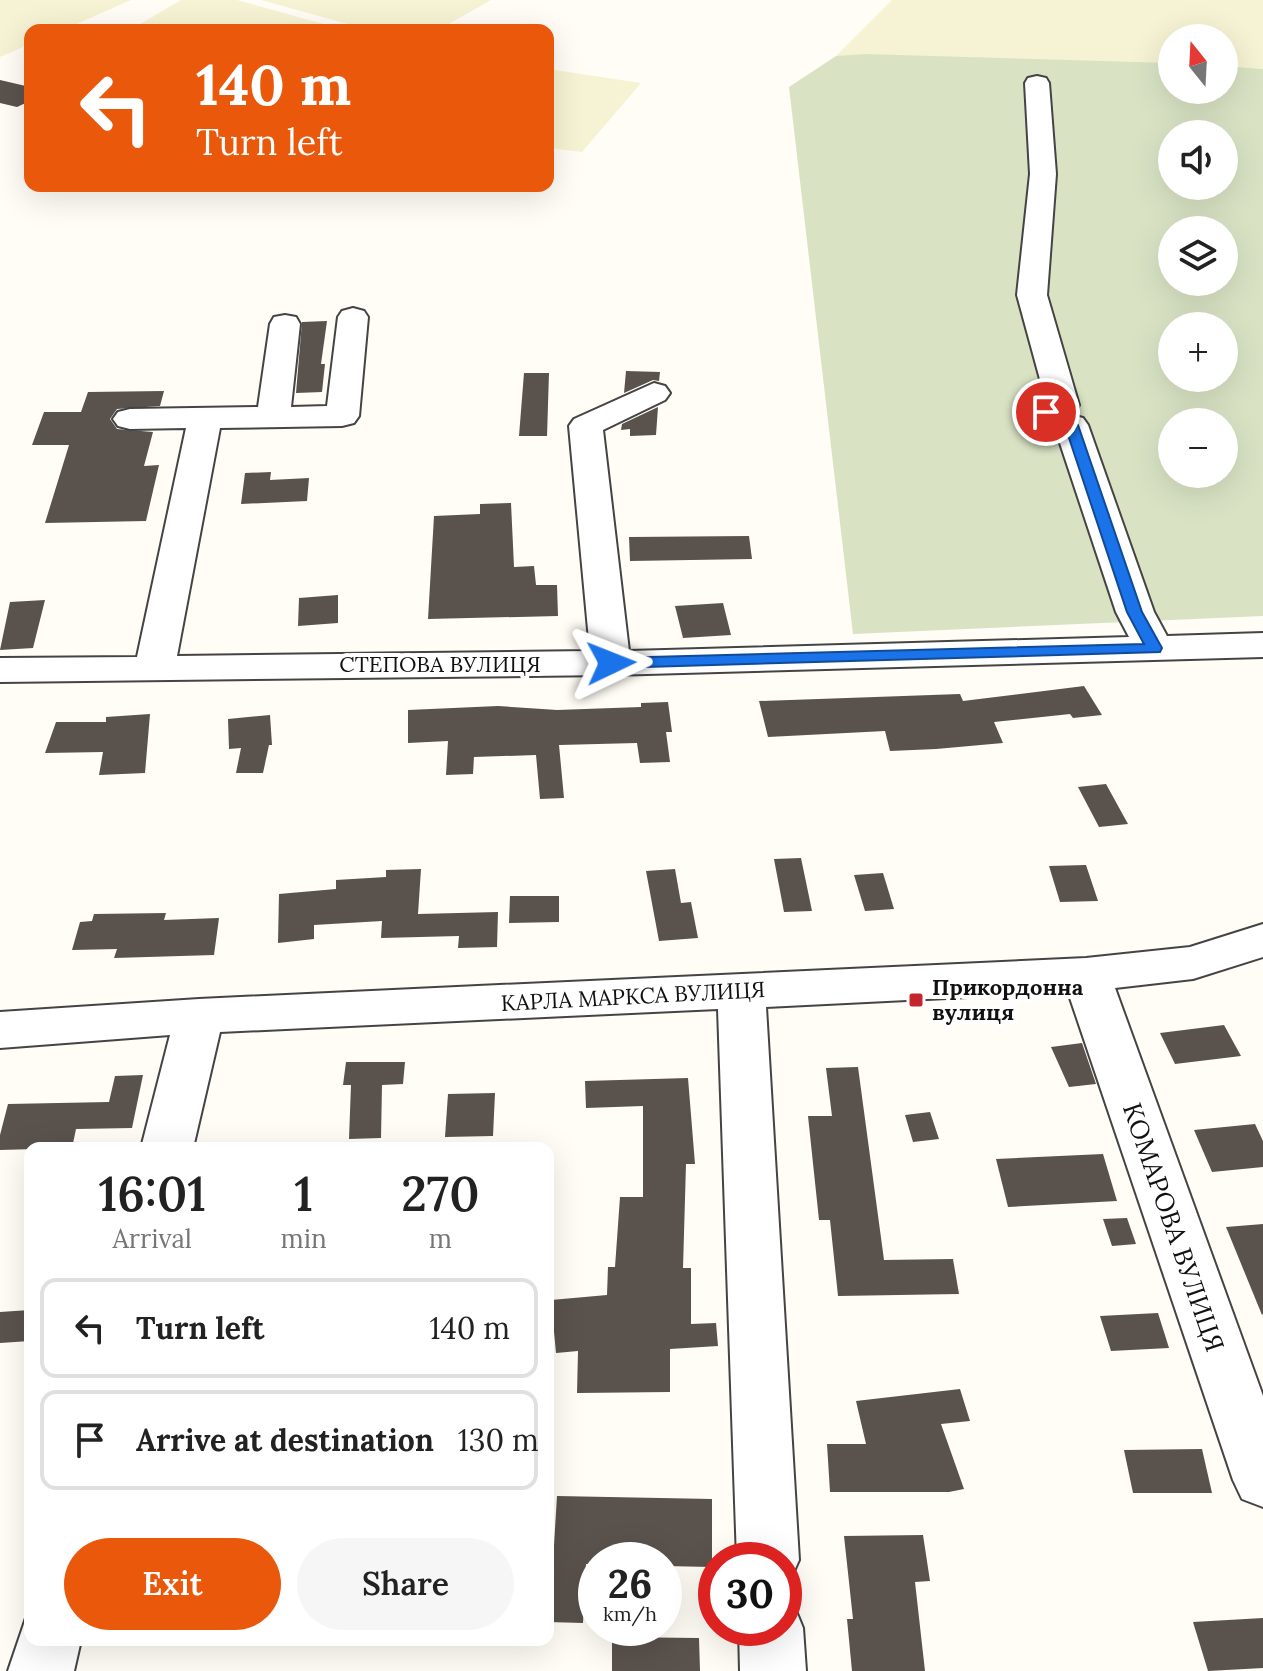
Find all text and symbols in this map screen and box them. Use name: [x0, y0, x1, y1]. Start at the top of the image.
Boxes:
north arrow: [1158, 24, 1238, 104]
map controls: [1158, 24, 1238, 488]
text: 140 m: [196, 49, 351, 120]
icon: left: [64, 56, 168, 160]
text: Turn left: [196, 119, 343, 165]
button: sound: [1158, 120, 1238, 200]
button: layers: [1158, 216, 1238, 296]
button: +: [1158, 312, 1238, 392]
pin: [1012, 378, 1080, 446]
icon: arrive: [1024, 390, 1068, 434]
button: −: [1158, 408, 1238, 488]
position arrow: [569, 621, 653, 705]
street label: СТЕПОВА ВУЛИЦЯ: [339, 650, 541, 678]
place label: Прикордонна вулиця: [932, 973, 1084, 1026]
street label: КАРЛА МАРКСА ВУЛИЦЯ: [500, 975, 766, 1017]
marker: Прикордонна вулиця: [907, 991, 925, 1009]
street label: КОМАРОВА ВУЛИЦЯ: [1116, 1098, 1232, 1356]
text: 16:01: [98, 1163, 206, 1224]
text: 1: [294, 1163, 313, 1224]
text: 270: [401, 1163, 480, 1224]
text: Arrival: [112, 1222, 192, 1255]
text: min: [280, 1222, 327, 1255]
text: m: [429, 1222, 452, 1255]
icon: left: [68, 1306, 112, 1350]
text: Turn left: [136, 1309, 264, 1347]
text: 140 m: [429, 1309, 510, 1347]
icon: arrive: [68, 1418, 112, 1462]
text: Arrive at destination: [136, 1421, 434, 1459]
text: 130 m: [458, 1421, 539, 1459]
button: Exit: [64, 1538, 281, 1630]
button: Share: [297, 1538, 514, 1630]
speed limit sign: 30: [698, 1542, 802, 1646]
text: 26: [608, 1558, 652, 1609]
text: km/h: [603, 1601, 657, 1626]

